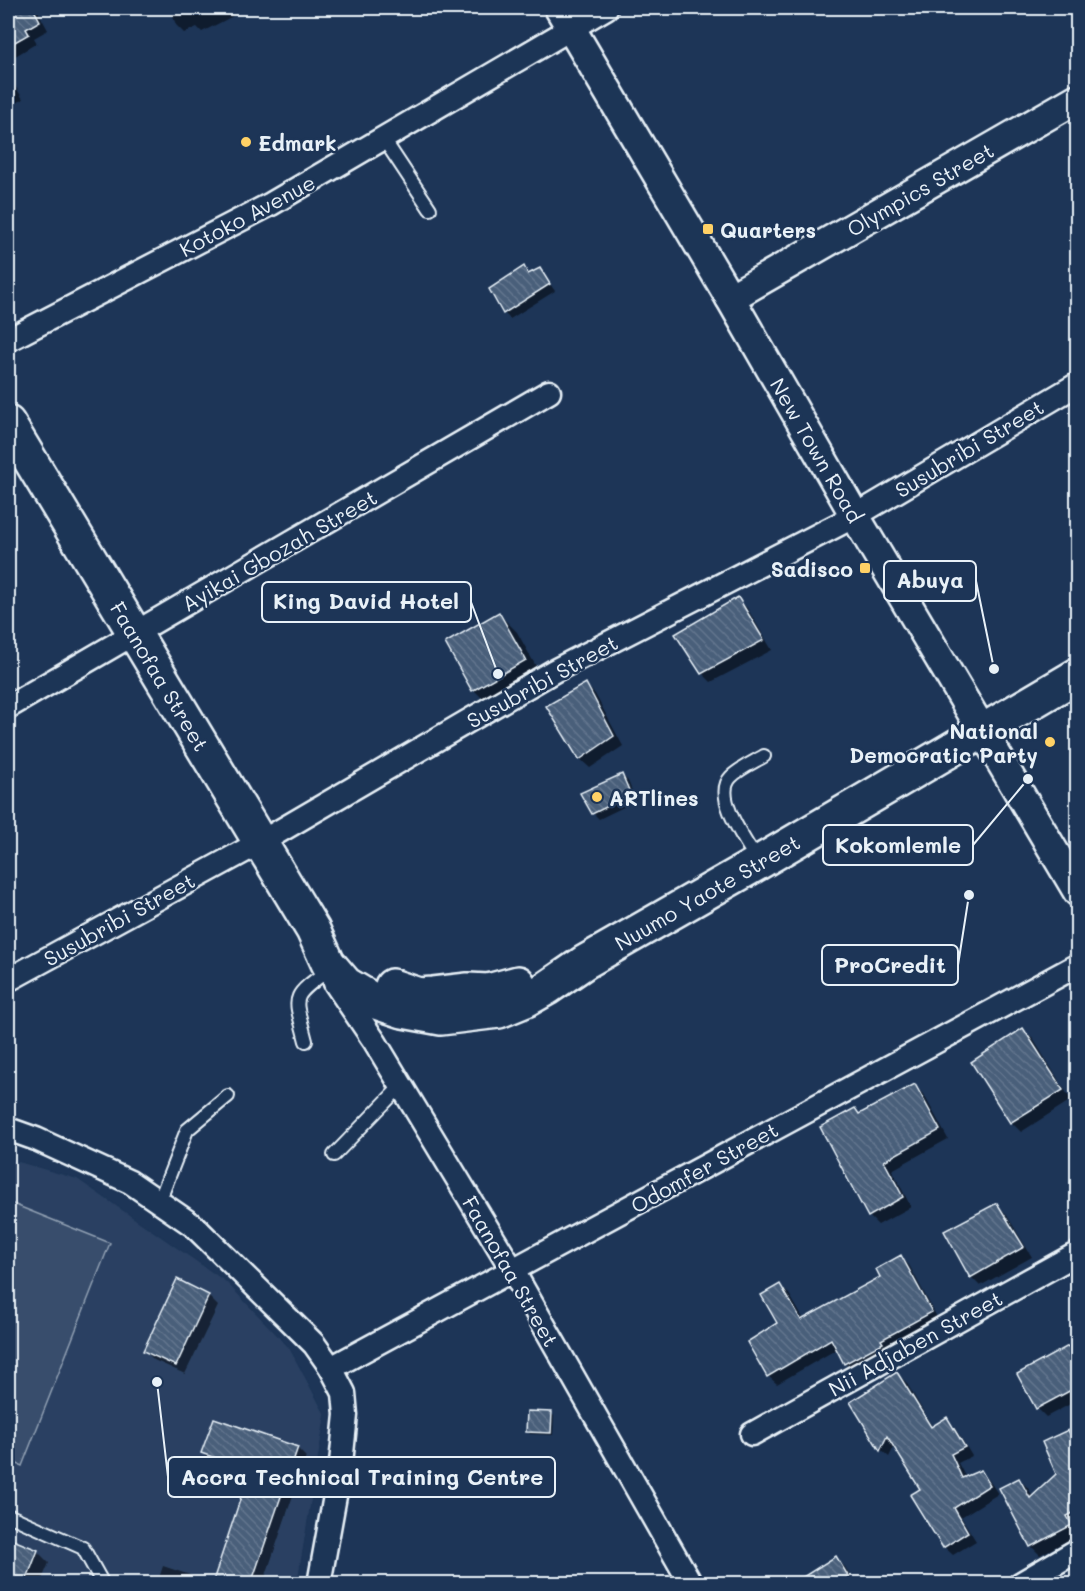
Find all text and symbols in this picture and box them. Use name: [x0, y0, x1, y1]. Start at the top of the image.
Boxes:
place label: Edmark: [258, 129, 337, 156]
marker: Edmark: [239, 135, 253, 149]
street label: Olympics Street: [842, 136, 998, 242]
street label: Kotoko Avenue: [174, 168, 320, 262]
place label: Quarters: [720, 216, 816, 243]
marker: Quarters: [701, 222, 715, 236]
street label: New Town Road: [765, 373, 869, 527]
street label: Susubribi Street: [890, 393, 1048, 503]
street label: Ayikai Gbozah Street: [177, 483, 381, 617]
place label: Sadisco: [771, 555, 853, 582]
marker: Sadisco: [858, 561, 872, 575]
callout: Abuya: [884, 561, 976, 601]
text: Abuya: [896, 565, 964, 594]
callout: King David Hotel: [262, 582, 471, 622]
text: King David Hotel: [273, 586, 459, 615]
street label: Faanofaa Street: [105, 596, 215, 756]
street label: Susubribi Street: [462, 628, 622, 734]
place label: National Democratic Party: [849, 717, 1038, 769]
marker: National Democratic Party: [1043, 735, 1057, 749]
place label: ARTlines: [609, 784, 699, 811]
marker: ARTlines: [590, 790, 604, 804]
callout: Kokomlemle: [823, 825, 973, 865]
street label: Nuumo Yaote Street: [610, 828, 804, 956]
text: Kokomlemle: [835, 830, 961, 859]
street label: Susubribi Street: [39, 866, 199, 972]
callout: ProCredit: [822, 945, 958, 985]
text: ProCredit: [834, 950, 946, 979]
street label: Odomfer Street: [626, 1115, 782, 1219]
street label: Faanofaa Street: [457, 1191, 565, 1351]
street label: Nii Adjaben Street: [823, 1284, 1007, 1402]
callout: Accra Technical Training Centre: [168, 1457, 555, 1497]
text: Accra Technical Training Centre: [181, 1462, 543, 1491]

